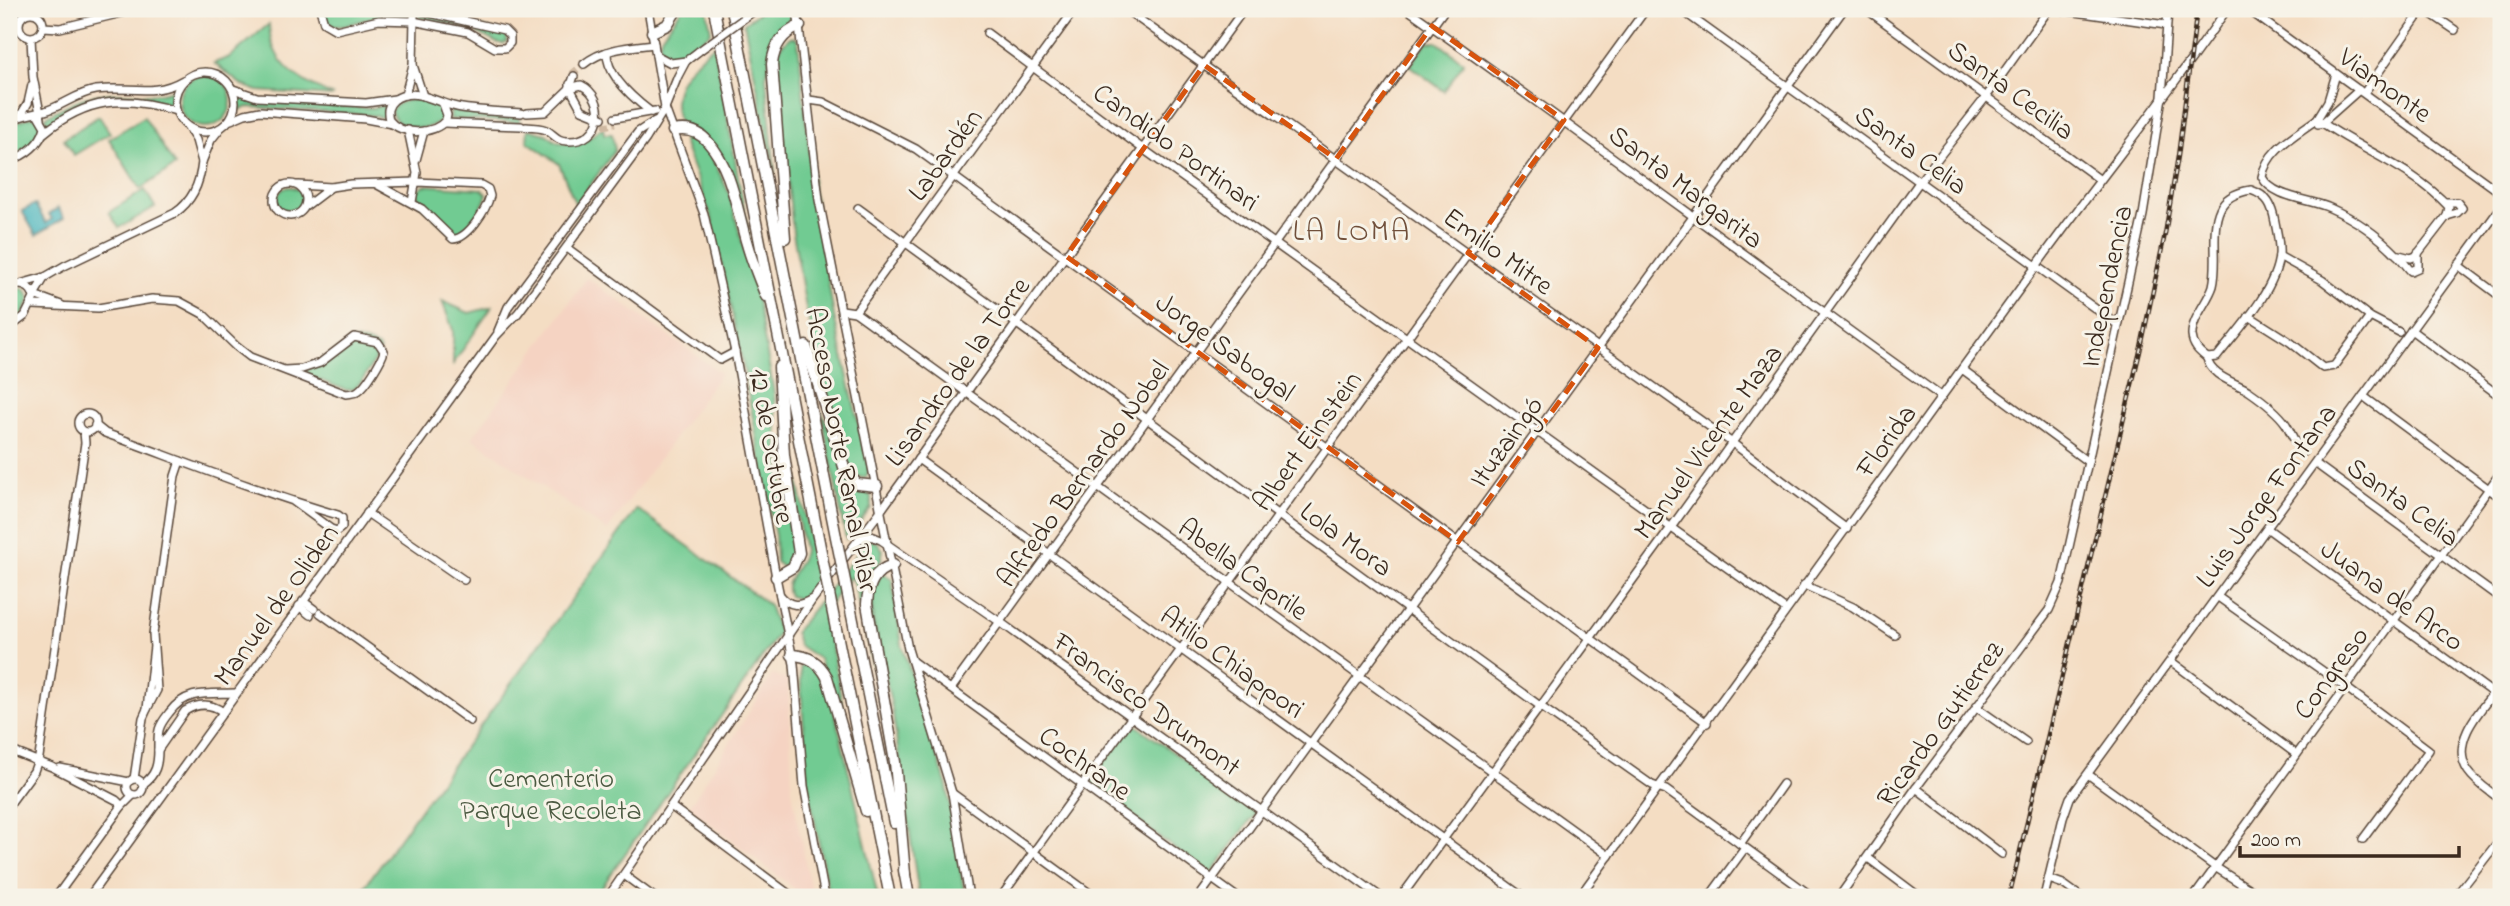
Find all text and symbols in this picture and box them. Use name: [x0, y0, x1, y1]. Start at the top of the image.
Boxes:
street label: Santa Cecilia: [1938, 32, 2082, 152]
street label: Viamonte: [2328, 38, 2440, 135]
street label: Candido Portinari: [1083, 74, 1267, 223]
street label: Santa Celia: [1845, 97, 1975, 207]
street label: Labardén: [899, 101, 995, 211]
street label: Santa Margarita: [1599, 117, 1771, 261]
street label: Emilio Mitre: [1433, 199, 1561, 307]
street label: Independencia: [2071, 202, 2146, 372]
district label: LA LOMA: [1293, 211, 1411, 255]
street label: Lisandro de la Torre: [876, 269, 1042, 477]
street label: Jorge Sabogal: [1146, 284, 1302, 414]
street label: Acceso Norte Ramal Pilar: [792, 304, 887, 596]
street label: Manuel Vicente Maza: [1625, 337, 1795, 549]
street label: Alfredo Bernardo Nobel: [988, 353, 1181, 597]
street label: Albert Einstein: [1244, 363, 1374, 521]
street label: 12 de Octubre: [736, 366, 803, 528]
street label: Ituzaingó: [1460, 389, 1555, 497]
street label: Luis Jorge Fontana: [2187, 396, 2349, 598]
street label: Florida: [1847, 397, 1929, 488]
street label: Santa Celia: [2337, 449, 2467, 559]
street label: Lola Mora: [1290, 493, 1400, 589]
street label: Abella Caprile: [1168, 509, 1316, 633]
street label: Manuel de Oliden: [205, 517, 351, 696]
street label: Juana de Arco: [2311, 531, 2471, 663]
street label: Atilio Chiappori: [1150, 597, 1312, 731]
street label: Congreso: [2285, 619, 2381, 729]
street label: Francisco Drumont: [1043, 623, 1249, 788]
street label: Ricardo Gutierrez: [1868, 633, 2016, 816]
street label: Cochrane: [1029, 717, 1139, 813]
park label: Cementerio Parque Recoleta: [460, 760, 642, 833]
scale bar: [2240, 815, 2459, 859]
text: 200 m: [2251, 826, 2301, 856]

